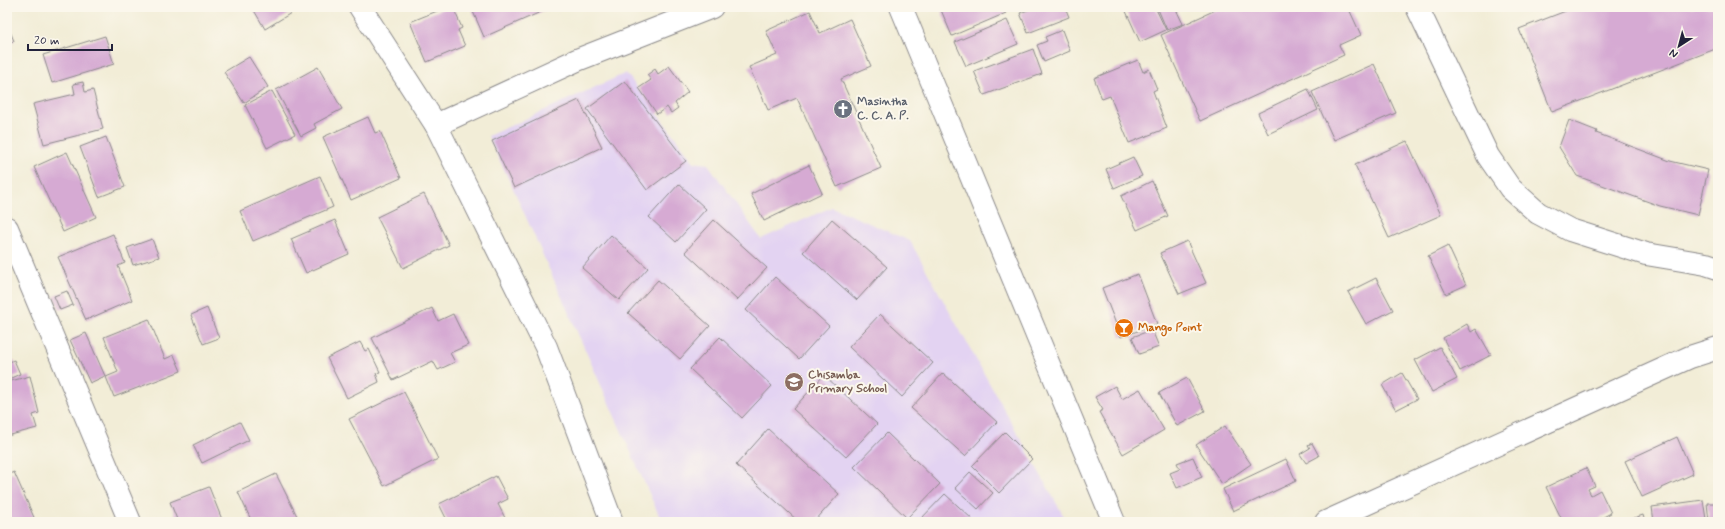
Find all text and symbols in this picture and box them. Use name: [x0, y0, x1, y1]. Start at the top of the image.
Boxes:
scale bar: [28, 26, 112, 52]
north arrow: [1659, 26, 1699, 66]
text: 20 m: [34, 33, 60, 49]
text: N: [1667, 45, 1681, 61]
place label: Masintha C. C. A. P.: [857, 94, 909, 124]
church icon: Masintha C. C. A. P.: [832, 98, 854, 120]
bar icon: Mango Point: [1113, 317, 1135, 339]
place label: Mango Point: [1138, 320, 1203, 337]
place label: Chisamba Primary School: [808, 367, 887, 397]
school or university icon: Chisamba Primary School: [783, 371, 805, 393]

